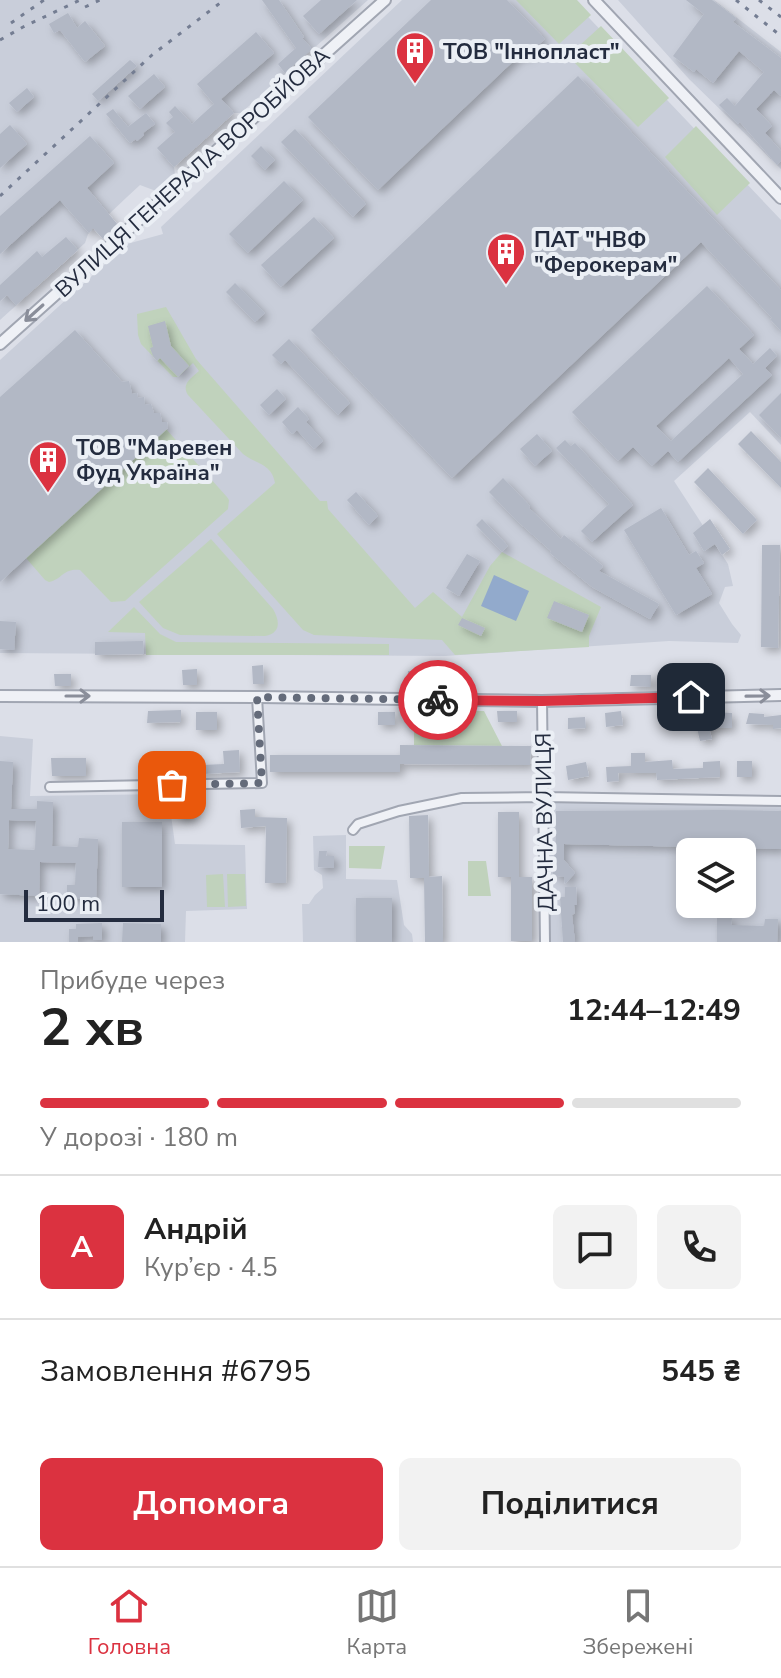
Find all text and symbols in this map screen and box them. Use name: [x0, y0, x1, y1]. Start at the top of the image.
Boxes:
building icon: ТОВ "Іннопласт": [394, 30, 436, 85]
place label: ТОВ "Іннопласт": [443, 37, 620, 67]
street label: ВУЛИЦЯ ГЕНЕРАЛА ВОРОБЙОВА: [49, 41, 336, 304]
place label: ПАТ "НВФ "Ферокерам": [534, 225, 677, 280]
building icon: ПАТ "НВФ "Ферокерам": [485, 231, 527, 286]
one-way arrow: [25, 304, 45, 322]
place label: ТОВ "Маревен Фуд Україна": [76, 433, 232, 488]
building icon: ТОВ "Маревен Фуд Україна": [27, 439, 69, 494]
courier: [398, 660, 478, 740]
pin: [657, 663, 725, 731]
icon: home: [669, 675, 713, 719]
icon: bike: [416, 678, 460, 722]
one-way arrow: [64, 688, 91, 704]
one-way arrow: [744, 688, 771, 703]
street label: ДАЧНА ВУЛИЦЯ: [528, 732, 562, 912]
pin: [138, 751, 206, 819]
icon: bag: [150, 763, 194, 807]
map controls: [676, 838, 756, 918]
button: layers: [676, 838, 756, 918]
scale bar: [24, 886, 164, 922]
text: 100 m: [36, 889, 100, 919]
text: Прибуде через: [40, 963, 225, 998]
text: 12:44–12:49: [567, 990, 741, 1031]
text: 2 хв: [40, 992, 144, 1063]
text: У дорозі · 180 m: [40, 1120, 238, 1155]
button: chat: [553, 1205, 637, 1289]
button: phone: [657, 1205, 741, 1289]
text: Андрій: [144, 1209, 248, 1250]
text: А: [71, 1227, 93, 1268]
text: Кур’єр · 4.5: [144, 1250, 278, 1285]
text: Замовлення #6795: [40, 1351, 311, 1392]
text: 545 ₴: [661, 1351, 741, 1392]
button: Допомога: [40, 1458, 383, 1550]
button: Поділитися: [399, 1458, 741, 1550]
tab: Головна: [88, 1584, 171, 1662]
tab: Карта: [346, 1584, 407, 1662]
tab: Збережені: [582, 1584, 693, 1662]

